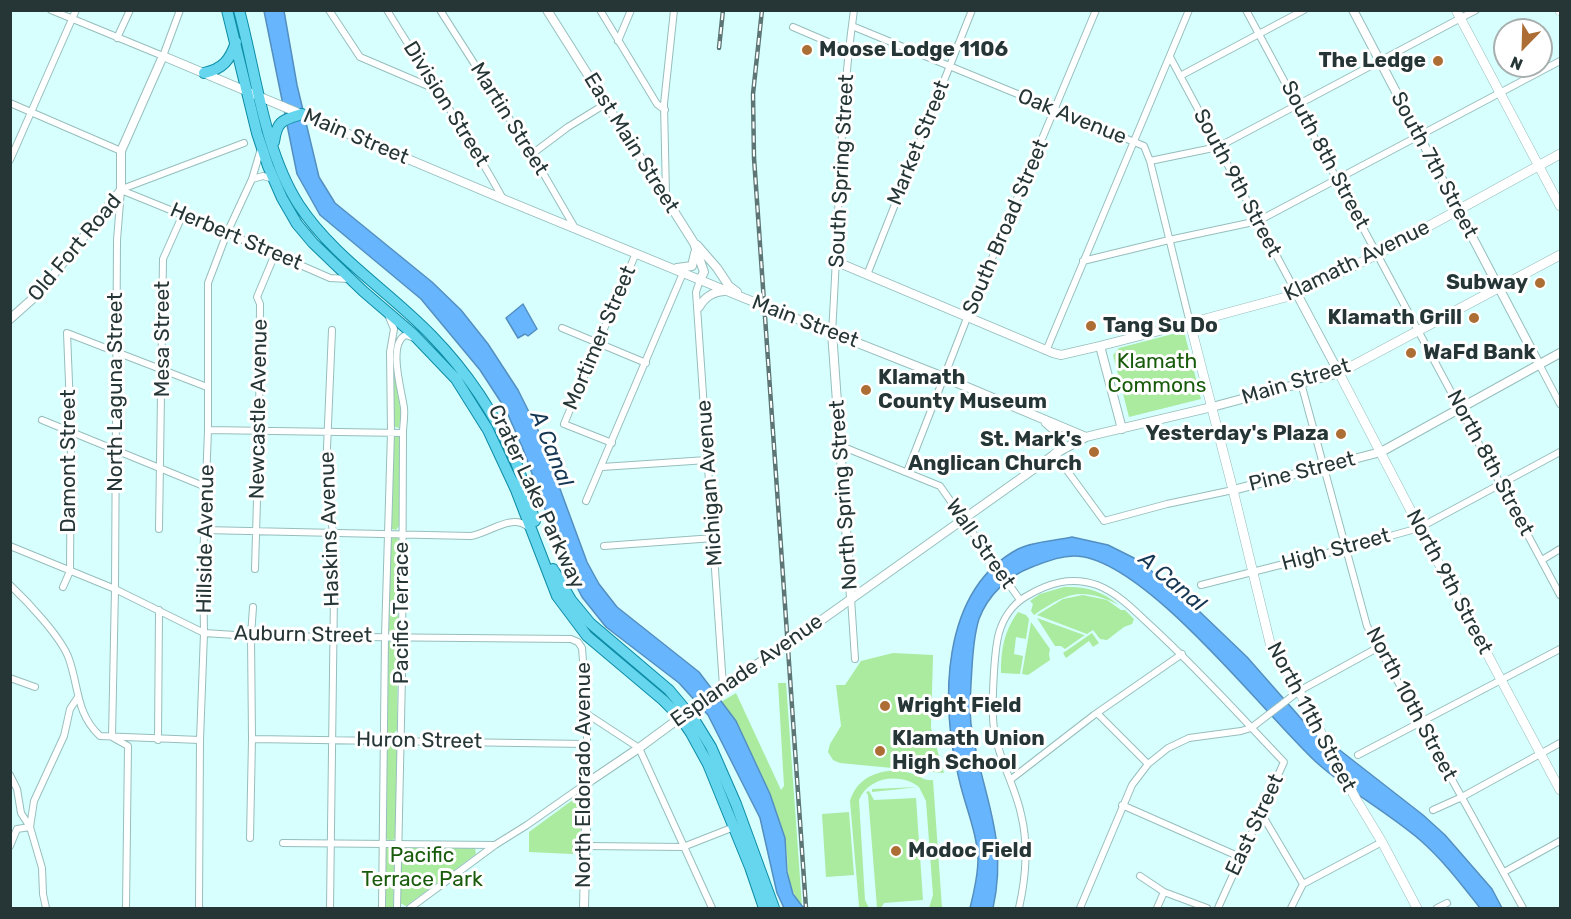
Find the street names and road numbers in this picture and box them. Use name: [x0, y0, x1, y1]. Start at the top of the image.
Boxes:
street label: Division Street: [398, 37, 494, 171]
street label: Martin Street: [464, 58, 554, 180]
street label: East Main Street: [578, 68, 684, 218]
street label: South Spring Street: [824, 74, 860, 268]
street label: Market Street: [883, 77, 955, 209]
street label: South 8th Street: [1275, 77, 1375, 233]
street label: Oak Avenue: [1014, 84, 1130, 150]
street label: South 7th Street: [1385, 88, 1483, 242]
street label: Main Street: [300, 104, 412, 170]
street label: South 9th Street: [1188, 105, 1286, 261]
street label: South Broad Street: [958, 136, 1054, 318]
street label: Old Fort Road: [23, 189, 127, 307]
street label: Herbert Street: [166, 198, 306, 276]
street label: Klamath Avenue: [1280, 215, 1434, 307]
street label: Mortimer Street: [558, 262, 642, 414]
street label: Mesa Street: [150, 281, 176, 397]
street label: Main Street: [748, 290, 862, 354]
street label: North Laguna Street: [103, 292, 129, 492]
street label: Newcastle Avenue: [245, 319, 273, 499]
street label: Main Street: [1239, 354, 1353, 410]
street label: North 8th Street: [1441, 386, 1539, 540]
street label: Damont Street: [56, 389, 82, 533]
street label: Michigan Avenue: [692, 399, 728, 567]
street label: North Spring Street: [825, 399, 863, 591]
street label: Crater Lake Parkway: [482, 401, 590, 593]
street label: Pine Street: [1246, 447, 1358, 497]
street label: Haskins Avenue: [315, 451, 345, 607]
street label: Hillside Avenue: [192, 464, 220, 614]
street label: Wall Street: [940, 494, 1020, 594]
street label: North 9th Street: [1400, 505, 1498, 659]
street label: High Street: [1279, 523, 1393, 577]
street label: Pacific Terrace: [389, 542, 415, 684]
street label: Esplanade Avenue: [666, 609, 828, 733]
street label: Auburn Street: [234, 621, 372, 649]
street label: North 10th Street: [1360, 623, 1462, 785]
street label: North 11th Street: [1261, 638, 1361, 796]
street label: North Eldorado Avenue: [571, 662, 597, 888]
street label: Huron Street: [356, 727, 482, 755]
street label: East Street: [1221, 770, 1289, 880]

